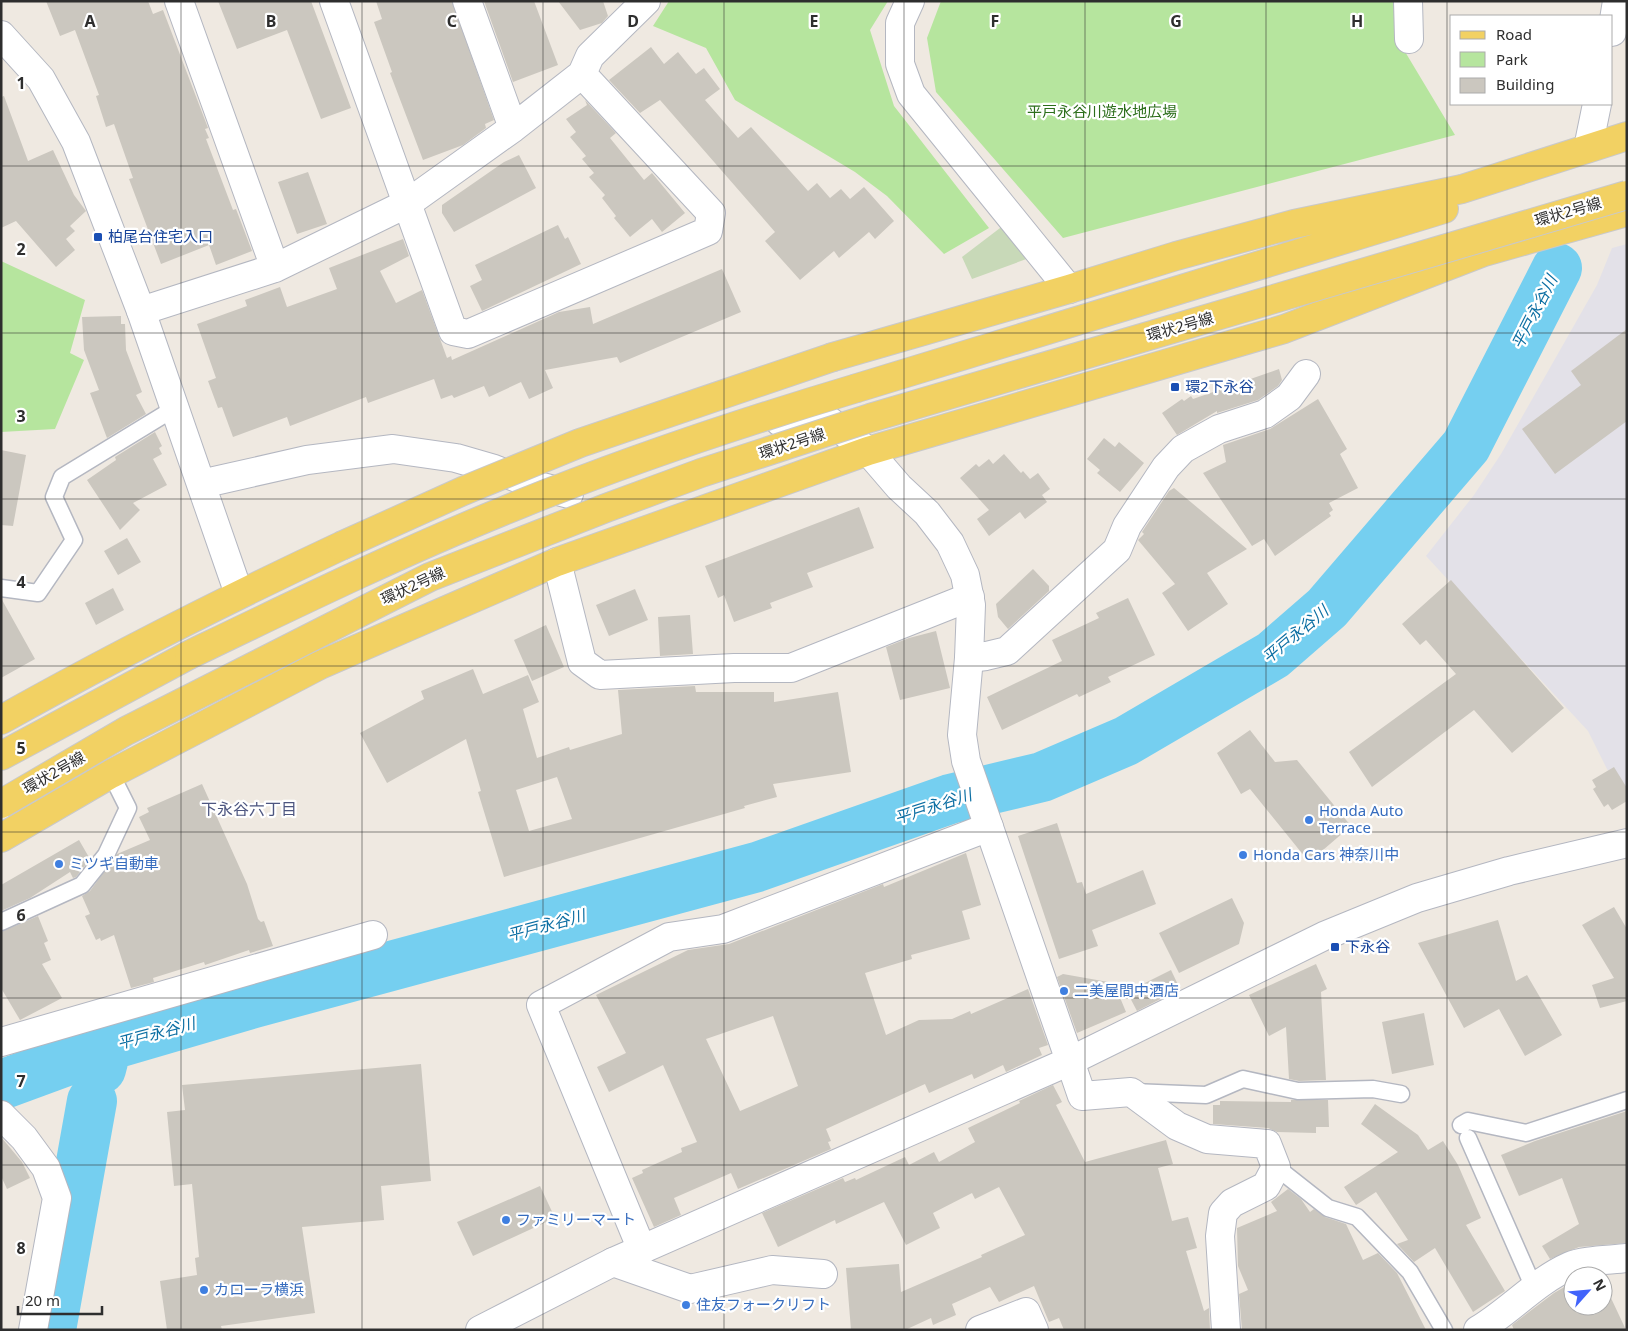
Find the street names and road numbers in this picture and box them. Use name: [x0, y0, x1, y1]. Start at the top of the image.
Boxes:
street label: 環状2号線: [1532, 192, 1603, 230]
street label: 環状2号線: [1144, 307, 1215, 345]
street label: 環状2号線: [756, 423, 827, 463]
street label: 環状2号線: [377, 562, 448, 609]
street label: 環状2号線: [19, 746, 88, 798]

